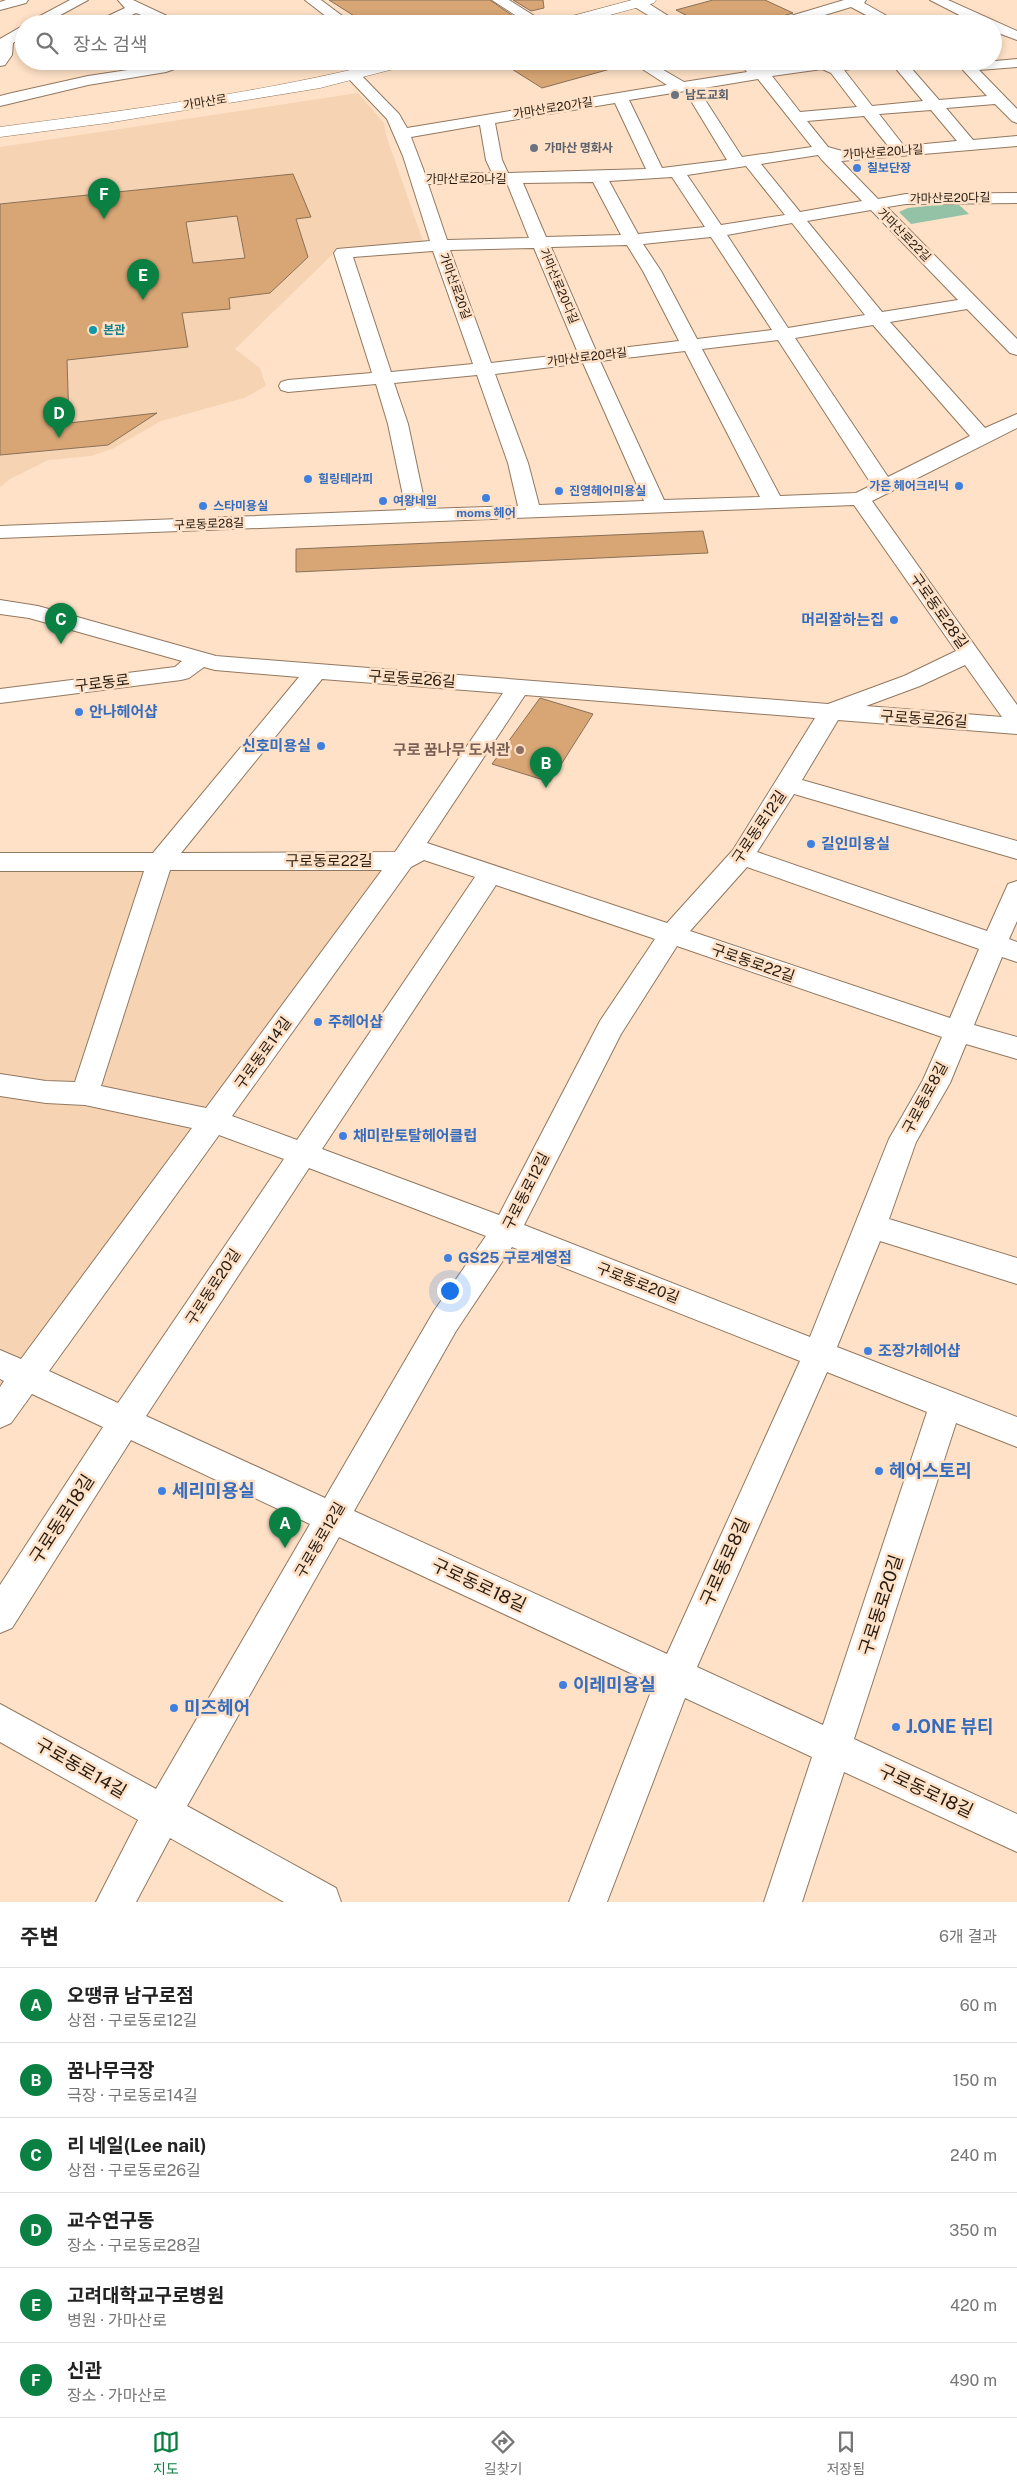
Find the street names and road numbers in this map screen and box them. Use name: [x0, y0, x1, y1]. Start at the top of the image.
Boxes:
street label: 가마산로: [182, 92, 228, 112]
street label: 가마산로20가길: [512, 95, 594, 121]
street label: 가마산로20나길: [842, 142, 924, 162]
street label: 가마산로20나길: [426, 172, 506, 186]
street label: 가마산로20다길: [910, 190, 990, 206]
street label: 가마산로22길: [874, 205, 934, 265]
street label: 가마산로20다길: [537, 246, 581, 326]
street label: 가마산로20길: [437, 251, 473, 321]
street label: 가마산로20라길: [546, 345, 628, 369]
street label: 구로동로28길: [174, 516, 244, 532]
street label: 구로동로28길: [907, 570, 972, 651]
street label: 구로동로26길: [368, 667, 456, 690]
street label: 구로동로: [74, 671, 130, 694]
street label: 구로동로26길: [880, 707, 968, 730]
street label: 구로동로12길: [728, 787, 789, 866]
street label: 구로동로22길: [286, 852, 372, 869]
street label: 구로동로22길: [709, 940, 797, 985]
street label: 구로동로14길: [231, 1014, 294, 1092]
street label: 구로동로8길: [899, 1059, 951, 1137]
street label: 구로동로12길: [499, 1149, 552, 1232]
street label: 구로동로20길: [182, 1246, 243, 1328]
street label: 구로동로20길: [594, 1259, 682, 1306]
street label: 구로동로18길: [25, 1470, 98, 1567]
street label: 구로동로12길: [291, 1499, 348, 1580]
street label: 구로동로8길: [696, 1514, 753, 1609]
street label: 구로동로20길: [854, 1552, 907, 1658]
street label: 구로동로18길: [429, 1554, 530, 1616]
street label: 구로동로14길: [32, 1733, 130, 1802]
street label: 구로동로18길: [876, 1760, 977, 1822]

